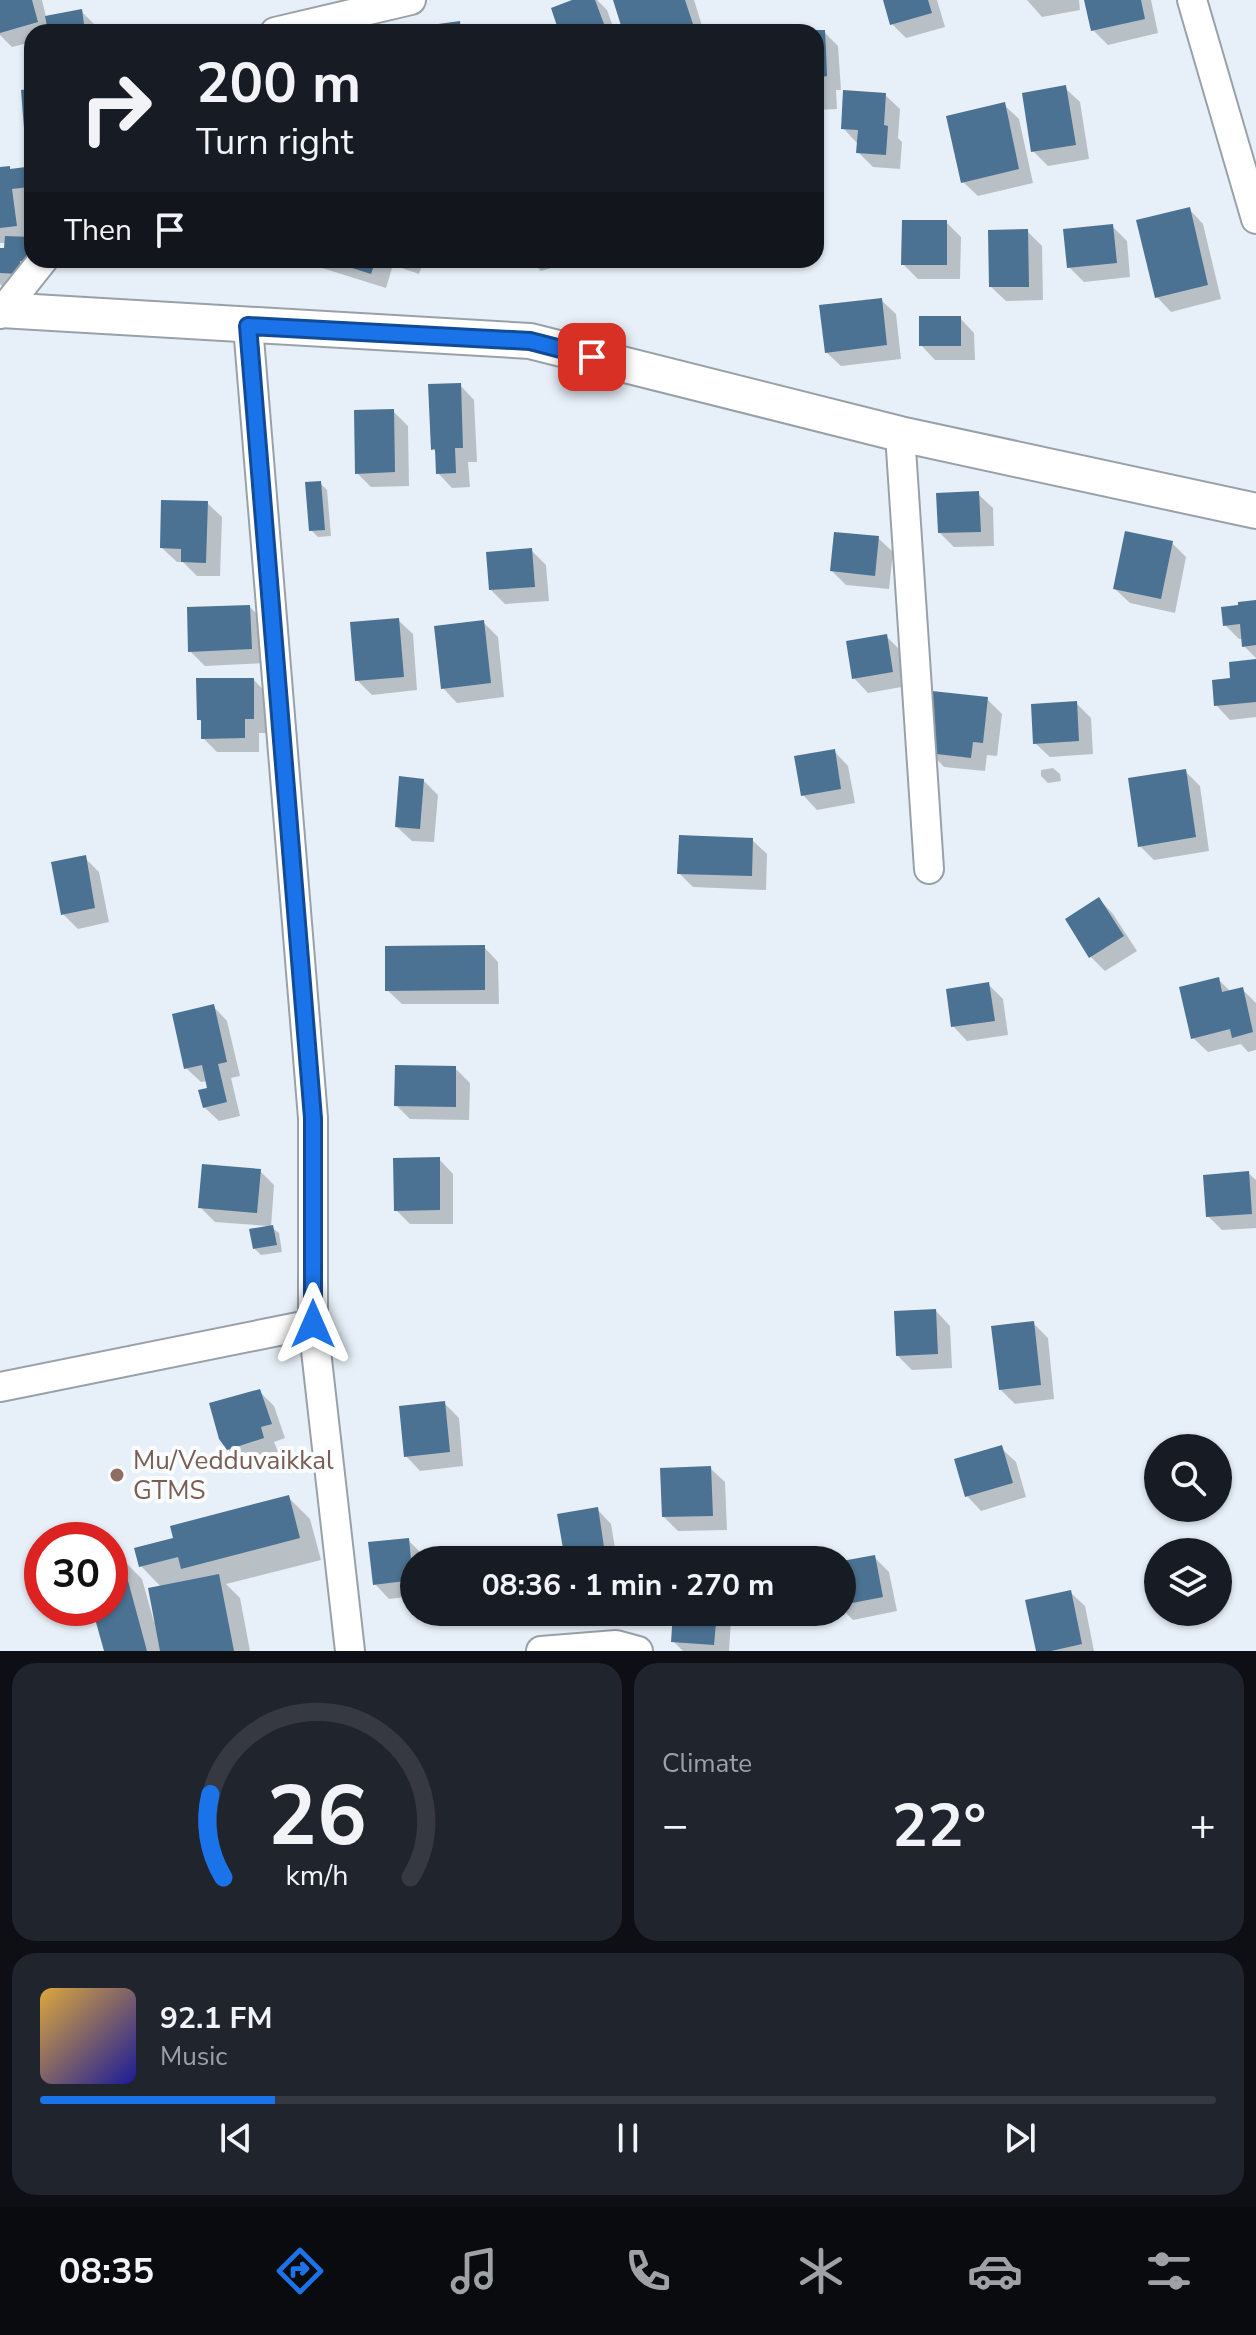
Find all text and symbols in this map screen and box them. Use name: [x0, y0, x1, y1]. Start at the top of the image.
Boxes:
text: 200 m: [196, 45, 361, 122]
icon: right: [64, 56, 168, 160]
text: Turn right: [196, 118, 353, 167]
icon: arrive: [148, 208, 192, 252]
text: Then: [64, 210, 132, 251]
pin: [558, 323, 626, 391]
icon: arrive: [570, 335, 614, 379]
position arrow: [271, 1282, 355, 1366]
map controls: [1144, 1434, 1232, 1626]
button: search: [1144, 1434, 1232, 1522]
place label: Mu/Vedduvaikkal GTMS: [133, 1443, 334, 1508]
marker: Mu/Vedduvaikkal GTMS: [108, 1466, 126, 1484]
speed limit sign: 30: [24, 1522, 128, 1626]
button: layers: [1144, 1538, 1232, 1626]
text: 08:36 · 1 min · 270 m: [482, 1565, 774, 1606]
text: Climate: [662, 1746, 752, 1781]
text: 26: [267, 1760, 367, 1873]
text: 22°: [892, 1785, 986, 1867]
text: −: [662, 1796, 688, 1856]
text: +: [1190, 1796, 1216, 1856]
text: km/h: [286, 1856, 348, 1895]
text: 92.1 FM: [160, 1998, 272, 2039]
text: Music: [160, 2039, 227, 2074]
icon: previous: [214, 2116, 258, 2160]
icon: pause: [606, 2116, 650, 2160]
icon: next: [998, 2116, 1042, 2160]
icon: directions: [272, 2243, 328, 2299]
icon: music: [446, 2243, 502, 2299]
icon: phone: [620, 2243, 676, 2299]
icon: climate: [793, 2243, 849, 2299]
icon: car: [967, 2243, 1023, 2299]
icon: filters: [1141, 2243, 1197, 2299]
text: 08:35: [59, 2247, 154, 2296]

